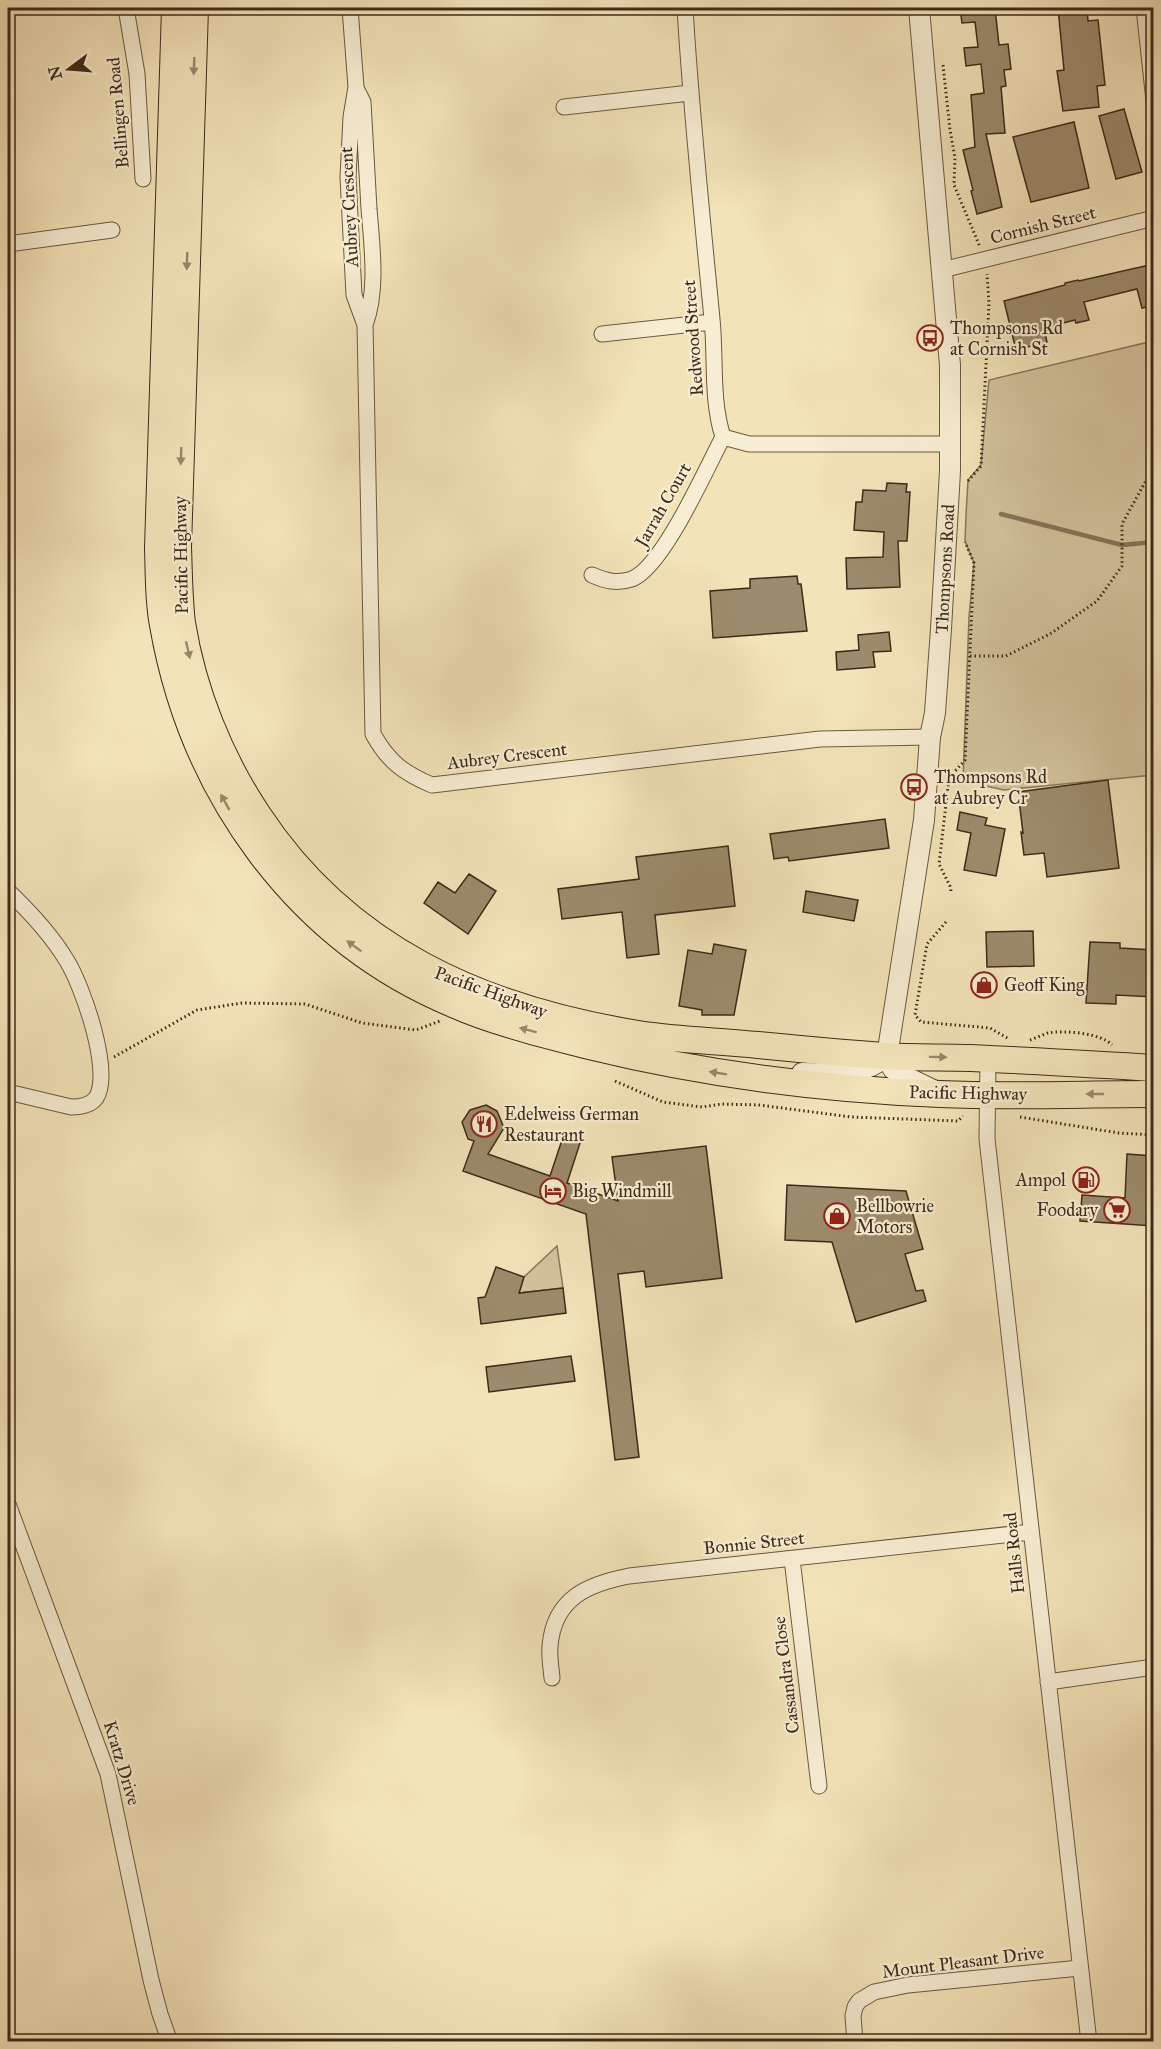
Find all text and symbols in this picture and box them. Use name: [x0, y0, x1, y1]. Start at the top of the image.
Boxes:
north arrow: [39, 39, 99, 99]
street label: Bellingen Road: [102, 56, 135, 170]
one-way arrow: [189, 56, 198, 75]
text: N: [44, 63, 66, 82]
street label: Aubrey Crescent: [335, 146, 363, 269]
street label: Cornish Street: [988, 201, 1099, 249]
one-way arrow: [183, 251, 192, 270]
street label: Redwood Street: [678, 278, 708, 397]
place label: Thompsons Rd at Cornish St: [950, 317, 1063, 360]
bus stop icon: Thompsons Rd at Cornish St: [915, 323, 945, 353]
one-way arrow: [176, 446, 185, 465]
street label: Jarrah Court: [629, 458, 697, 553]
street label: Pacific Highway: [169, 495, 194, 614]
street label: Thompsons Road: [931, 504, 959, 634]
one-way arrow: [184, 641, 194, 659]
street label: Aubrey Crescent: [445, 738, 569, 774]
place label: Thompsons Rd at Aubrey Cr: [934, 766, 1047, 809]
bus stop icon: Thompsons Rd at Aubrey Cr: [899, 772, 929, 802]
one-way arrow: [220, 793, 230, 810]
one-way arrow: [346, 940, 362, 952]
street label: Pacific Highway: [431, 961, 551, 1024]
shop icon: Geoff King: [969, 970, 999, 1000]
place label: Geoff King: [1004, 974, 1085, 997]
one-way arrow: [519, 1025, 538, 1035]
one-way arrow: [928, 1053, 947, 1062]
one-way arrow: [709, 1069, 728, 1078]
street label: Pacific Highway: [909, 1081, 1028, 1106]
one-way arrow: [1086, 1089, 1105, 1099]
place label: Edelweiss German Restaurant: [504, 1103, 639, 1146]
restaurant icon: Edelweiss German Restaurant: [469, 1109, 499, 1139]
fuel station icon: Ampol: [1071, 1165, 1101, 1195]
place label: Ampol: [1015, 1169, 1066, 1191]
hotel icon: Big Windmill: [538, 1176, 568, 1206]
place label: Big Windmill: [572, 1180, 672, 1203]
place label: Bellbowrie Motors: [856, 1195, 934, 1238]
supermarket icon: Foodary: [1102, 1195, 1132, 1225]
place label: Foodary: [1036, 1199, 1099, 1221]
shop icon: Bellbowrie Motors: [822, 1201, 852, 1231]
street label: Halls Road: [999, 1511, 1029, 1595]
street label: Bonnie Street: [702, 1527, 806, 1559]
street label: Cassandra Close: [768, 1615, 804, 1735]
street label: Kratz Drive: [99, 1718, 145, 1808]
street label: Mount Pleasant Drive: [881, 1941, 1045, 1983]

